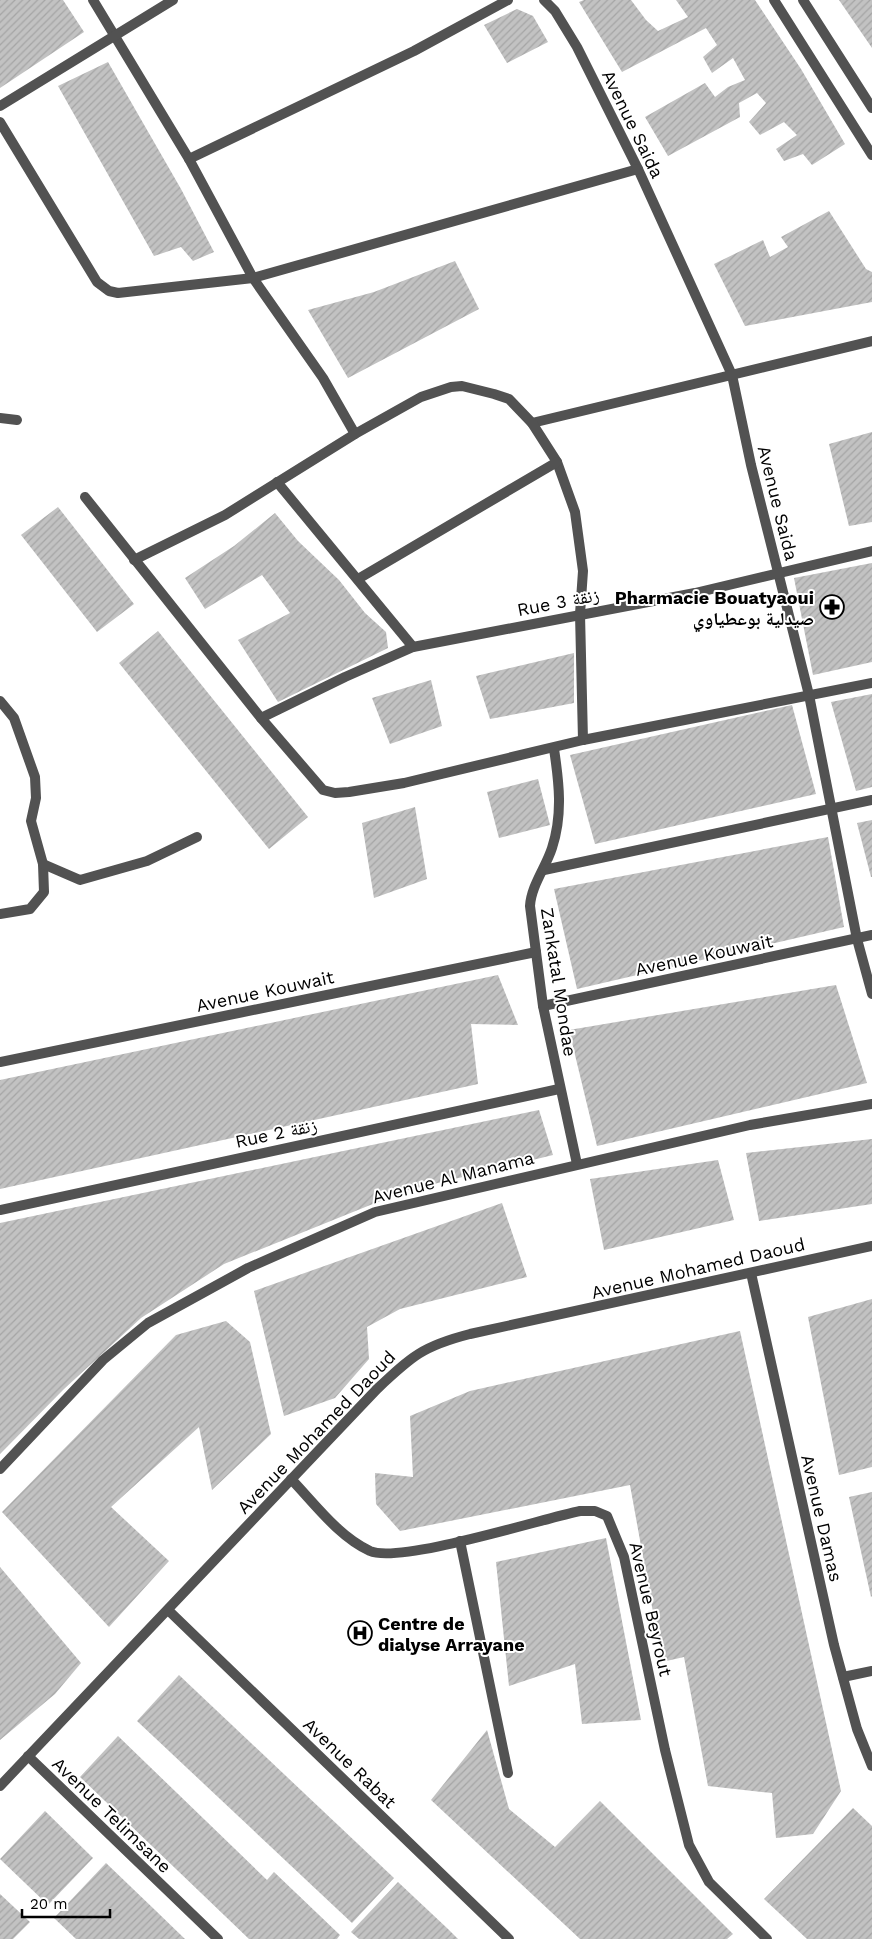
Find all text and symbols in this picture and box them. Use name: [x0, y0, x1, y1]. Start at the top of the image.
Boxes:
street label: Avenue Saida: [598, 67, 668, 181]
street label: Avenue Saida: [754, 443, 802, 563]
street label: Rue 3 زنقة: [515, 584, 601, 620]
place label: Pharmacie Bouatyaoui صيدلية بوعطياوي: [615, 587, 814, 633]
pharmacy icon: Pharmacie Bouatyaoui صيدلية بوعطياوي: [819, 594, 845, 620]
street label: Zankatal Mondae: [537, 906, 581, 1058]
street label: Avenue Kouwait: [633, 930, 775, 980]
street label: Avenue Kouwait: [194, 966, 336, 1016]
street label: Rue 2 زنقة: [233, 1114, 319, 1152]
street label: Avenue Al Manama: [370, 1147, 536, 1207]
street label: Avenue Mohamed Daoud: [589, 1233, 807, 1303]
street label: Avenue Mohamed Daoud: [233, 1346, 399, 1518]
street label: Avenue Damas: [797, 1452, 847, 1584]
street label: Avenue Beyrout: [625, 1540, 677, 1679]
place label: Centre de dialyse Arrayane: [378, 1613, 525, 1655]
hospital icon: Centre de dialyse Arrayane: [347, 1620, 373, 1646]
street label: Avenue Rabat: [299, 1714, 401, 1813]
street label: Avenue Telimsane: [48, 1753, 176, 1877]
scale bar: [22, 1886, 110, 1918]
text: 20 m: [30, 1895, 68, 1913]

